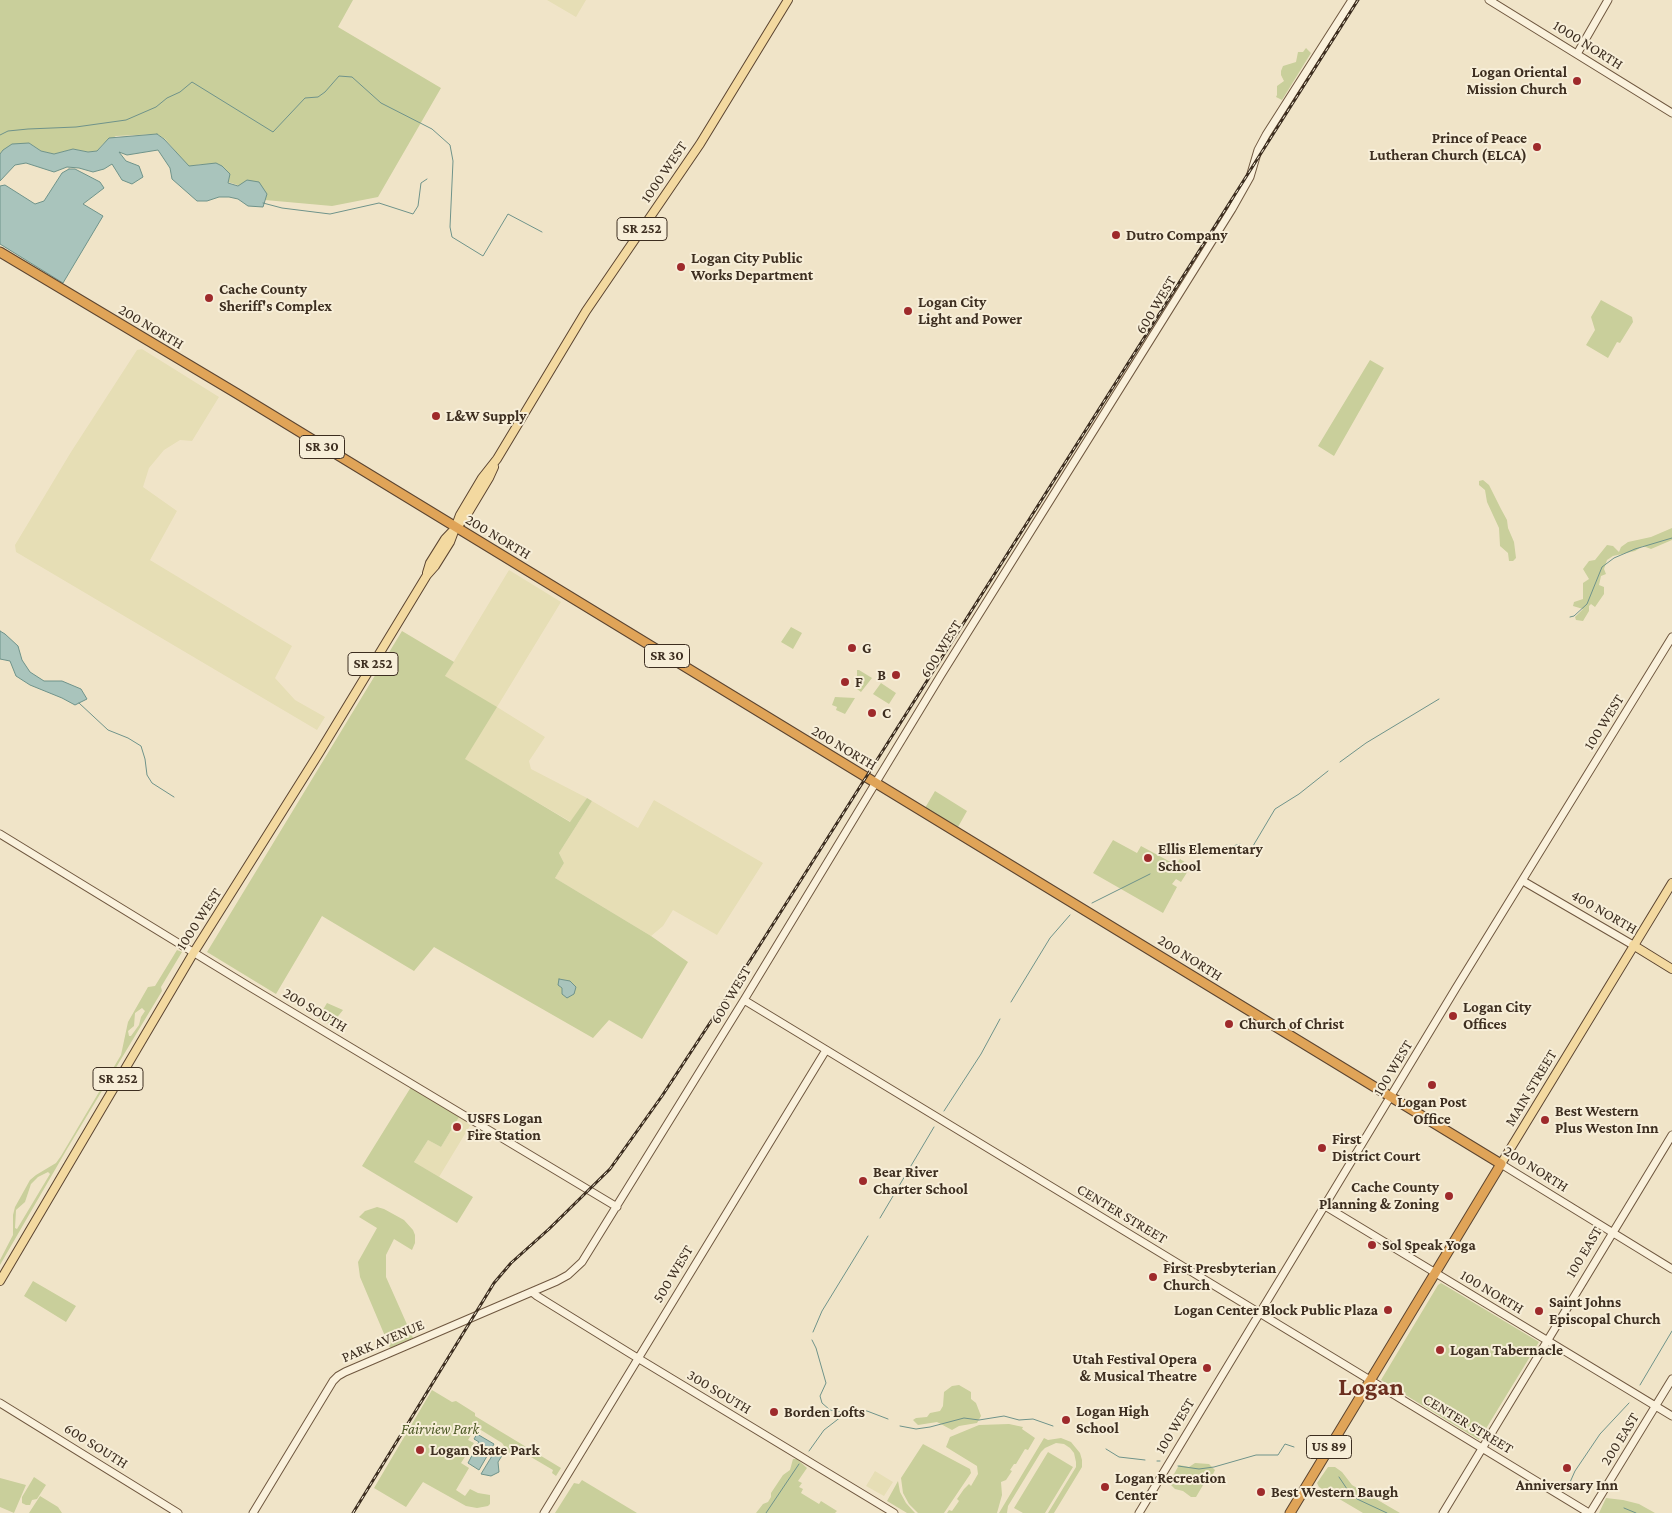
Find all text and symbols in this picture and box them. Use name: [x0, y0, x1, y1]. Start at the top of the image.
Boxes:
street label: 1000 NORTH: [1550, 16, 1626, 74]
place label: Logan Oriental Mission Church: [1467, 63, 1567, 98]
marker: Logan Oriental Mission Church: [1571, 75, 1583, 87]
place label: Prince of Peace Lutheran Church (ELCA): [1369, 129, 1527, 164]
street label: 1000 WEST: [637, 138, 691, 206]
marker: Prince of Peace Lutheran Church (ELCA): [1531, 141, 1543, 153]
road number: SR 252: [617, 218, 667, 240]
place label: Dutro Company: [1126, 226, 1228, 244]
marker: Dutro Company: [1110, 229, 1122, 241]
place label: Logan City Public Works Department: [691, 249, 813, 284]
marker: Logan City Public Works Department: [675, 261, 687, 273]
street label: 600 WEST: [1132, 273, 1180, 337]
place label: Cache County Sheriff's Complex: [219, 280, 332, 315]
marker: Cache County Sheriff's Complex: [203, 292, 215, 304]
place label: Logan City Light and Power: [918, 293, 1022, 328]
street label: 200 NORTH: [115, 301, 187, 353]
marker: Logan City Light and Power: [902, 305, 914, 317]
place label: L&W Supply: [446, 407, 527, 425]
marker: L&W Supply: [430, 410, 442, 422]
road number: SR 30: [300, 436, 344, 458]
street label: 200 NORTH: [462, 511, 534, 563]
street label: 600 WEST: [916, 617, 966, 681]
place label: G: [862, 639, 872, 657]
marker: G: [846, 642, 858, 654]
road number: SR 30: [644, 644, 690, 668]
road number: SR 252: [348, 652, 398, 676]
place label: B: [877, 666, 886, 684]
marker: B: [890, 669, 902, 681]
place label: F: [855, 673, 863, 691]
marker: F: [839, 676, 851, 688]
street label: 100 WEST: [1580, 691, 1628, 753]
place label: C: [882, 704, 891, 722]
marker: C: [866, 707, 878, 719]
street label: 200 NORTH: [808, 722, 880, 774]
place label: Ellis Elementary School: [1158, 840, 1263, 875]
marker: Ellis Elementary School: [1142, 852, 1154, 864]
street label: 1000 WEST: [172, 885, 226, 953]
street label: 400 NORTH: [1568, 886, 1640, 938]
street label: 200 NORTH: [1154, 931, 1226, 985]
street label: 600 WEST: [707, 963, 755, 1027]
street label: 200 SOUTH: [280, 984, 350, 1036]
place label: Logan City Offices: [1463, 998, 1531, 1033]
marker: Logan City Offices: [1447, 1010, 1459, 1022]
place label: Church of Christ: [1239, 1015, 1344, 1033]
marker: Church of Christ: [1223, 1018, 1235, 1030]
street label: 100 WEST: [1369, 1037, 1417, 1099]
street label: MAIN STREET: [1501, 1046, 1561, 1130]
road number: SR 252: [93, 1068, 143, 1090]
marker: Logan Post Office: [1426, 1079, 1438, 1091]
place label: Logan Post Office: [1397, 1093, 1467, 1128]
place label: Best Western Plus Weston Inn: [1555, 1102, 1659, 1137]
place label: USFS Logan Fire Station: [467, 1109, 542, 1144]
marker: Best Western Plus Weston Inn: [1539, 1114, 1551, 1126]
marker: USFS Logan Fire Station: [451, 1121, 463, 1133]
place label: First District Court: [1332, 1130, 1420, 1165]
marker: First District Court: [1316, 1142, 1328, 1154]
street label: 200 NORTH: [1500, 1142, 1572, 1196]
place label: Bear River Charter School: [873, 1163, 968, 1198]
marker: Bear River Charter School: [857, 1175, 869, 1187]
place label: Cache County Planning & Zoning: [1319, 1178, 1439, 1213]
street label: CENTER STREET: [1074, 1180, 1170, 1248]
marker: Cache County Planning & Zoning: [1443, 1190, 1455, 1202]
street label: 100 EAST: [1562, 1223, 1606, 1281]
place label: Sol Speak Yoga: [1382, 1236, 1476, 1254]
marker: Sol Speak Yoga: [1366, 1239, 1378, 1251]
street label: 500 WEST: [649, 1242, 697, 1306]
place label: First Presbyterian Church: [1163, 1259, 1276, 1294]
street label: 100 NORTH: [1457, 1266, 1527, 1318]
marker: First Presbyterian Church: [1147, 1271, 1159, 1283]
place label: Saint Johns Episcopal Church: [1549, 1293, 1661, 1328]
place label: Logan Center Block Public Plaza: [1174, 1301, 1378, 1319]
marker: Logan Center Block Public Plaza: [1382, 1304, 1394, 1316]
marker: Saint Johns Episcopal Church: [1533, 1305, 1545, 1317]
street label: PARK AVENUE: [339, 1316, 427, 1366]
place label: Logan Tabernacle: [1450, 1341, 1563, 1359]
marker: Logan Tabernacle: [1434, 1344, 1446, 1356]
place label: Utah Festival Opera & Musical Theatre: [1072, 1350, 1197, 1385]
marker: Utah Festival Opera & Musical Theatre: [1201, 1362, 1213, 1374]
street label: 300 SOUTH: [684, 1366, 754, 1418]
district label: Logan: [1338, 1372, 1404, 1402]
street label: CENTER STREET: [1420, 1390, 1516, 1458]
street label: 100 WEST: [1151, 1395, 1199, 1457]
place label: Logan High School: [1076, 1402, 1149, 1437]
place label: Borden Lofts: [784, 1403, 865, 1421]
marker: Borden Lofts: [768, 1406, 780, 1418]
street label: 200 EAST: [1597, 1409, 1643, 1469]
marker: Logan High School: [1060, 1414, 1072, 1426]
street label: 600 SOUTH: [61, 1419, 131, 1473]
park label: Fairview Park: [401, 1420, 479, 1438]
road number: US 89: [1306, 1435, 1352, 1458]
place label: Logan Skate Park: [430, 1441, 540, 1459]
marker: Logan Skate Park: [414, 1444, 426, 1456]
marker: Anniversary Inn: [1561, 1462, 1573, 1474]
place label: Logan Recreation Center: [1115, 1469, 1226, 1504]
place label: Anniversary Inn: [1516, 1476, 1618, 1494]
marker: Logan Recreation Center: [1099, 1481, 1111, 1493]
place label: Best Western Baugh: [1271, 1483, 1398, 1501]
marker: Best Western Baugh: [1255, 1486, 1267, 1498]

